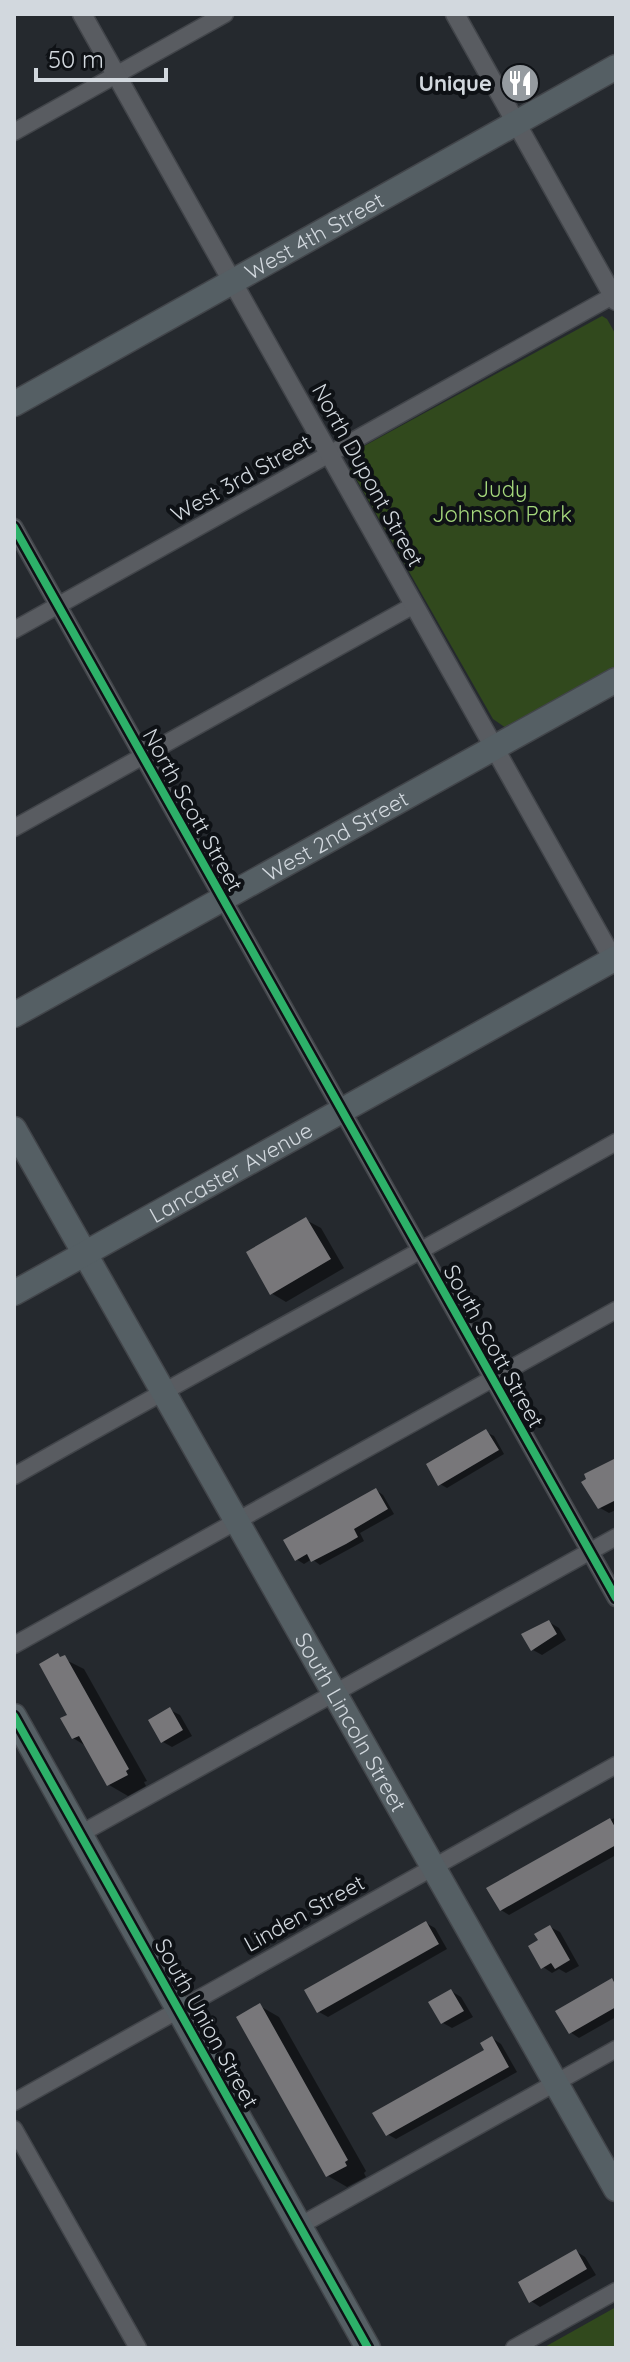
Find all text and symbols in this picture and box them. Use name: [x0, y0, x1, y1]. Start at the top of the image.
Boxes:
scale bar: [36, 32, 166, 82]
text: 50 m: [48, 44, 104, 74]
restaurant icon: Unique: [499, 62, 541, 104]
place label: Unique: [418, 69, 492, 97]
street label: West 4th Street: [240, 186, 389, 286]
street label: North Dupont Street: [306, 379, 430, 571]
street label: West 3rd Street: [166, 428, 316, 528]
park label: Judy Johnson Park: [432, 475, 572, 528]
street label: North Scott Street: [137, 724, 249, 896]
street label: West 2nd Street: [258, 785, 413, 888]
street label: Lancaster Avenue: [144, 1116, 317, 1229]
street label: South Scott Street: [438, 1260, 550, 1432]
street label: South Lincoln Street: [289, 1627, 413, 1817]
street label: Linden Street: [239, 1868, 369, 1958]
street label: South Union Street: [149, 1933, 265, 2113]

